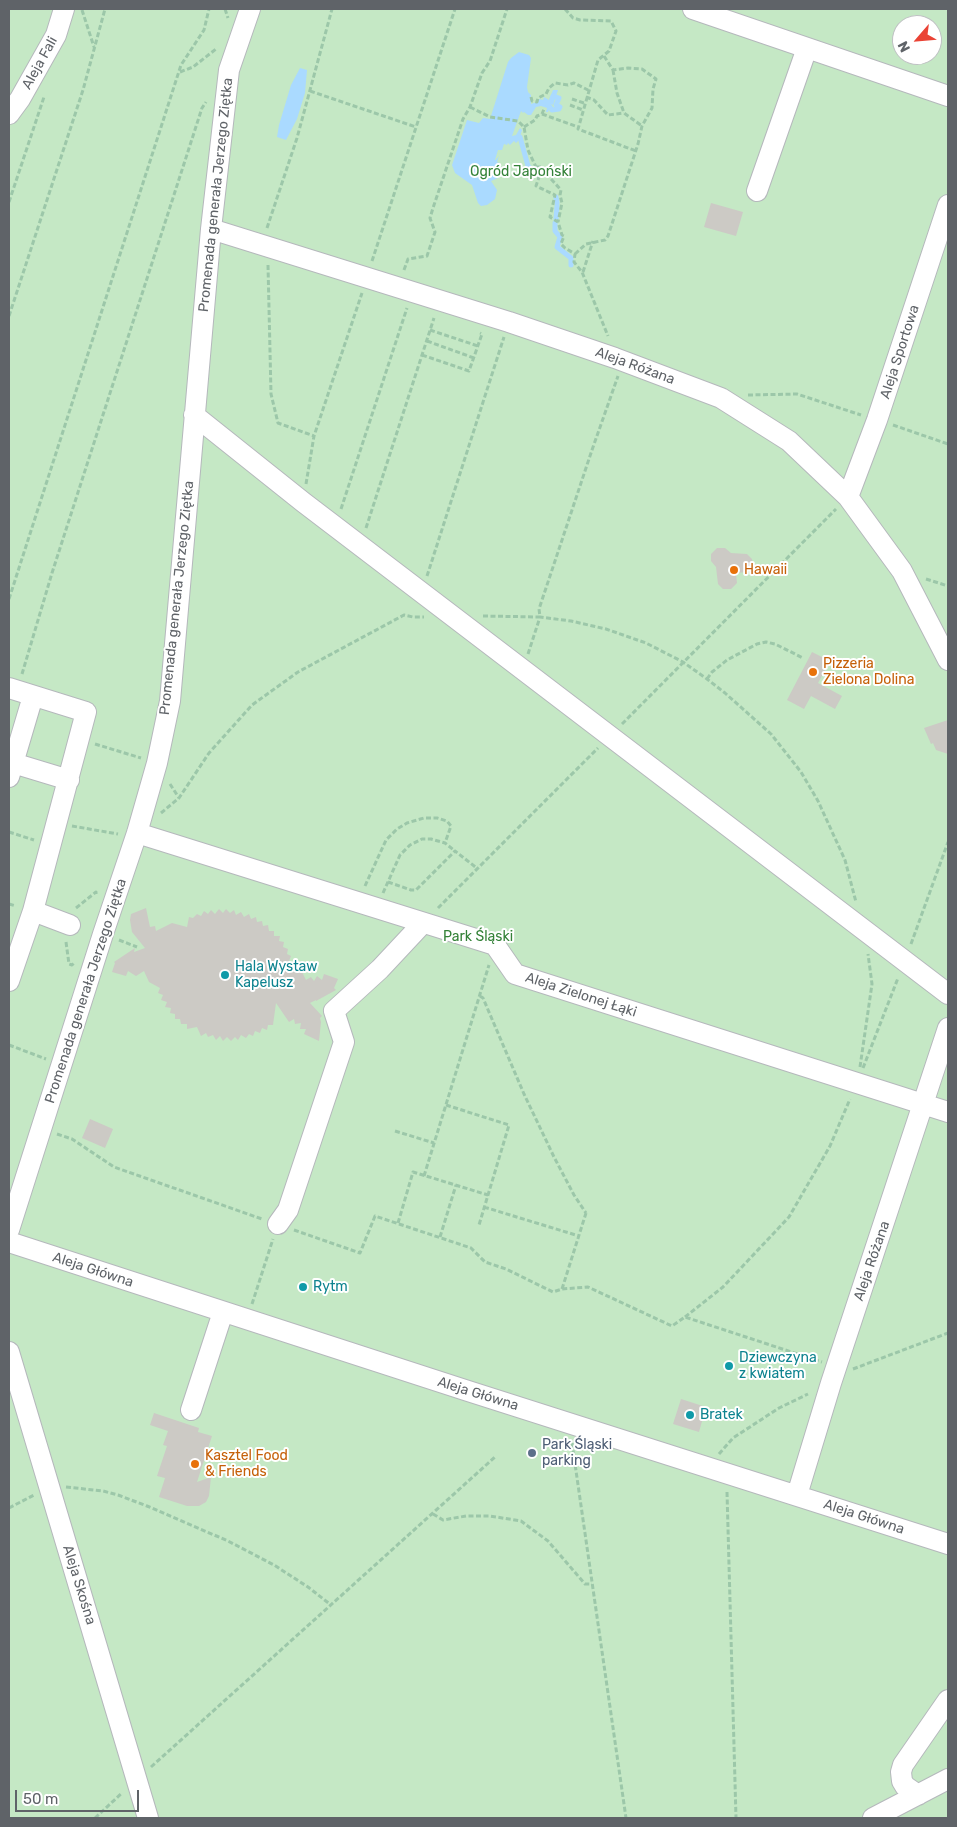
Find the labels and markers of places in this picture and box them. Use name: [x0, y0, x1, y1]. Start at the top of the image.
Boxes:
place label: Hawaii: [744, 562, 787, 578]
marker: Hawaii: [728, 564, 740, 576]
place label: Pizzeria Zielona Dolina: [823, 656, 914, 689]
marker: Pizzeria Zielona Dolina: [807, 666, 819, 678]
place label: Hala Wystaw Kapelusz: [235, 959, 318, 992]
marker: Hala Wystaw Kapelusz: [219, 969, 231, 981]
place label: Rytm: [313, 1279, 348, 1295]
marker: Rytm: [297, 1281, 309, 1293]
place label: Dziewczyna z kwiatem: [739, 1350, 817, 1382]
marker: Dziewczyna z kwiatem: [723, 1360, 735, 1372]
place label: Bratek: [700, 1407, 743, 1423]
marker: Bratek: [684, 1409, 696, 1421]
place label: Park Śląski parking: [542, 1437, 612, 1470]
marker: Park Śląski parking: [526, 1447, 538, 1459]
place label: Kasztel Food & Friends: [205, 1448, 288, 1480]
marker: Kasztel Food & Friends: [189, 1458, 201, 1470]

